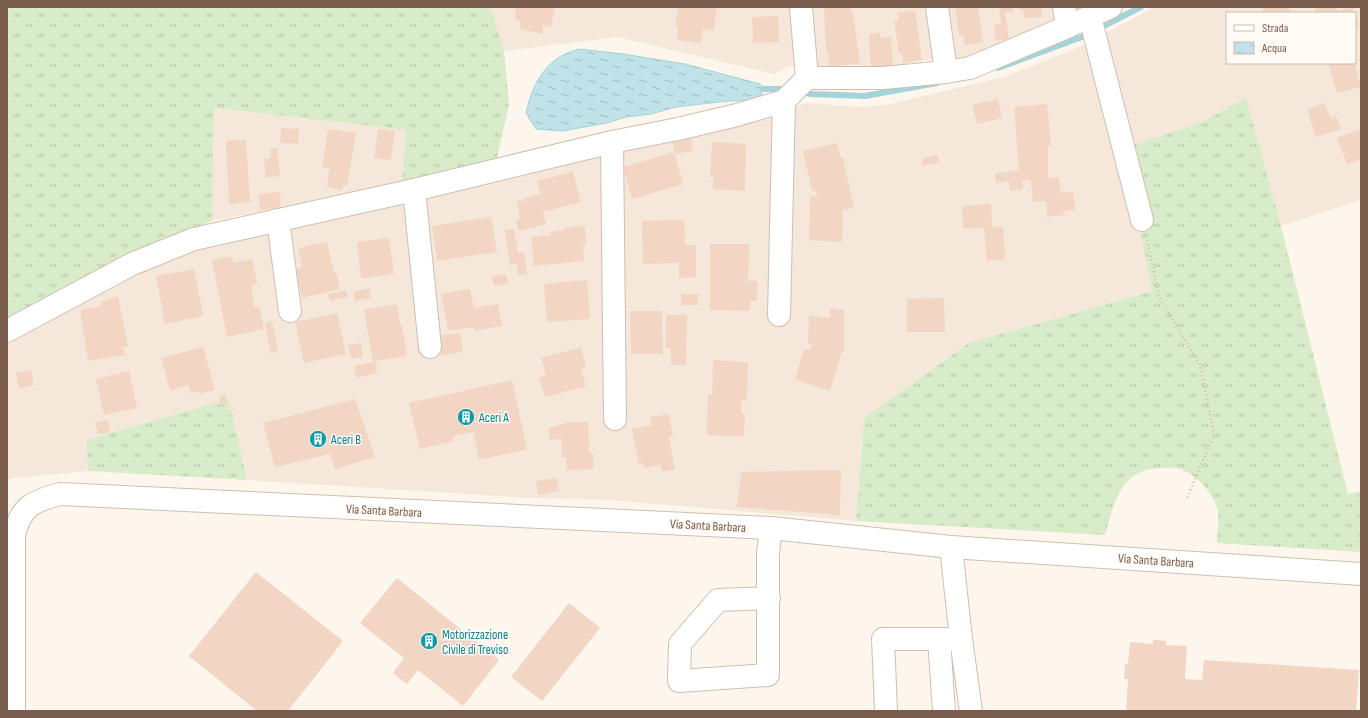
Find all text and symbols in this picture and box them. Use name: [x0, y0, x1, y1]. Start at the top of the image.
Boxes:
legend: [1226, 12, 1356, 64]
text: Strada: [1262, 21, 1289, 36]
text: Acqua: [1261, 41, 1287, 56]
building icon: Aceri A: [456, 407, 476, 427]
place label: Aceri A: [478, 410, 509, 426]
building icon: Aceri B: [308, 429, 328, 449]
place label: Aceri B: [330, 432, 361, 448]
street label: Via Santa Barbara: [346, 501, 422, 521]
street label: Via Santa Barbara: [670, 516, 746, 536]
street label: Via Santa Barbara: [1117, 550, 1194, 572]
place label: Motorizzazione Civile di Treviso: [442, 627, 508, 658]
building icon: Motorizzazione Civile di Treviso: [419, 631, 439, 651]

